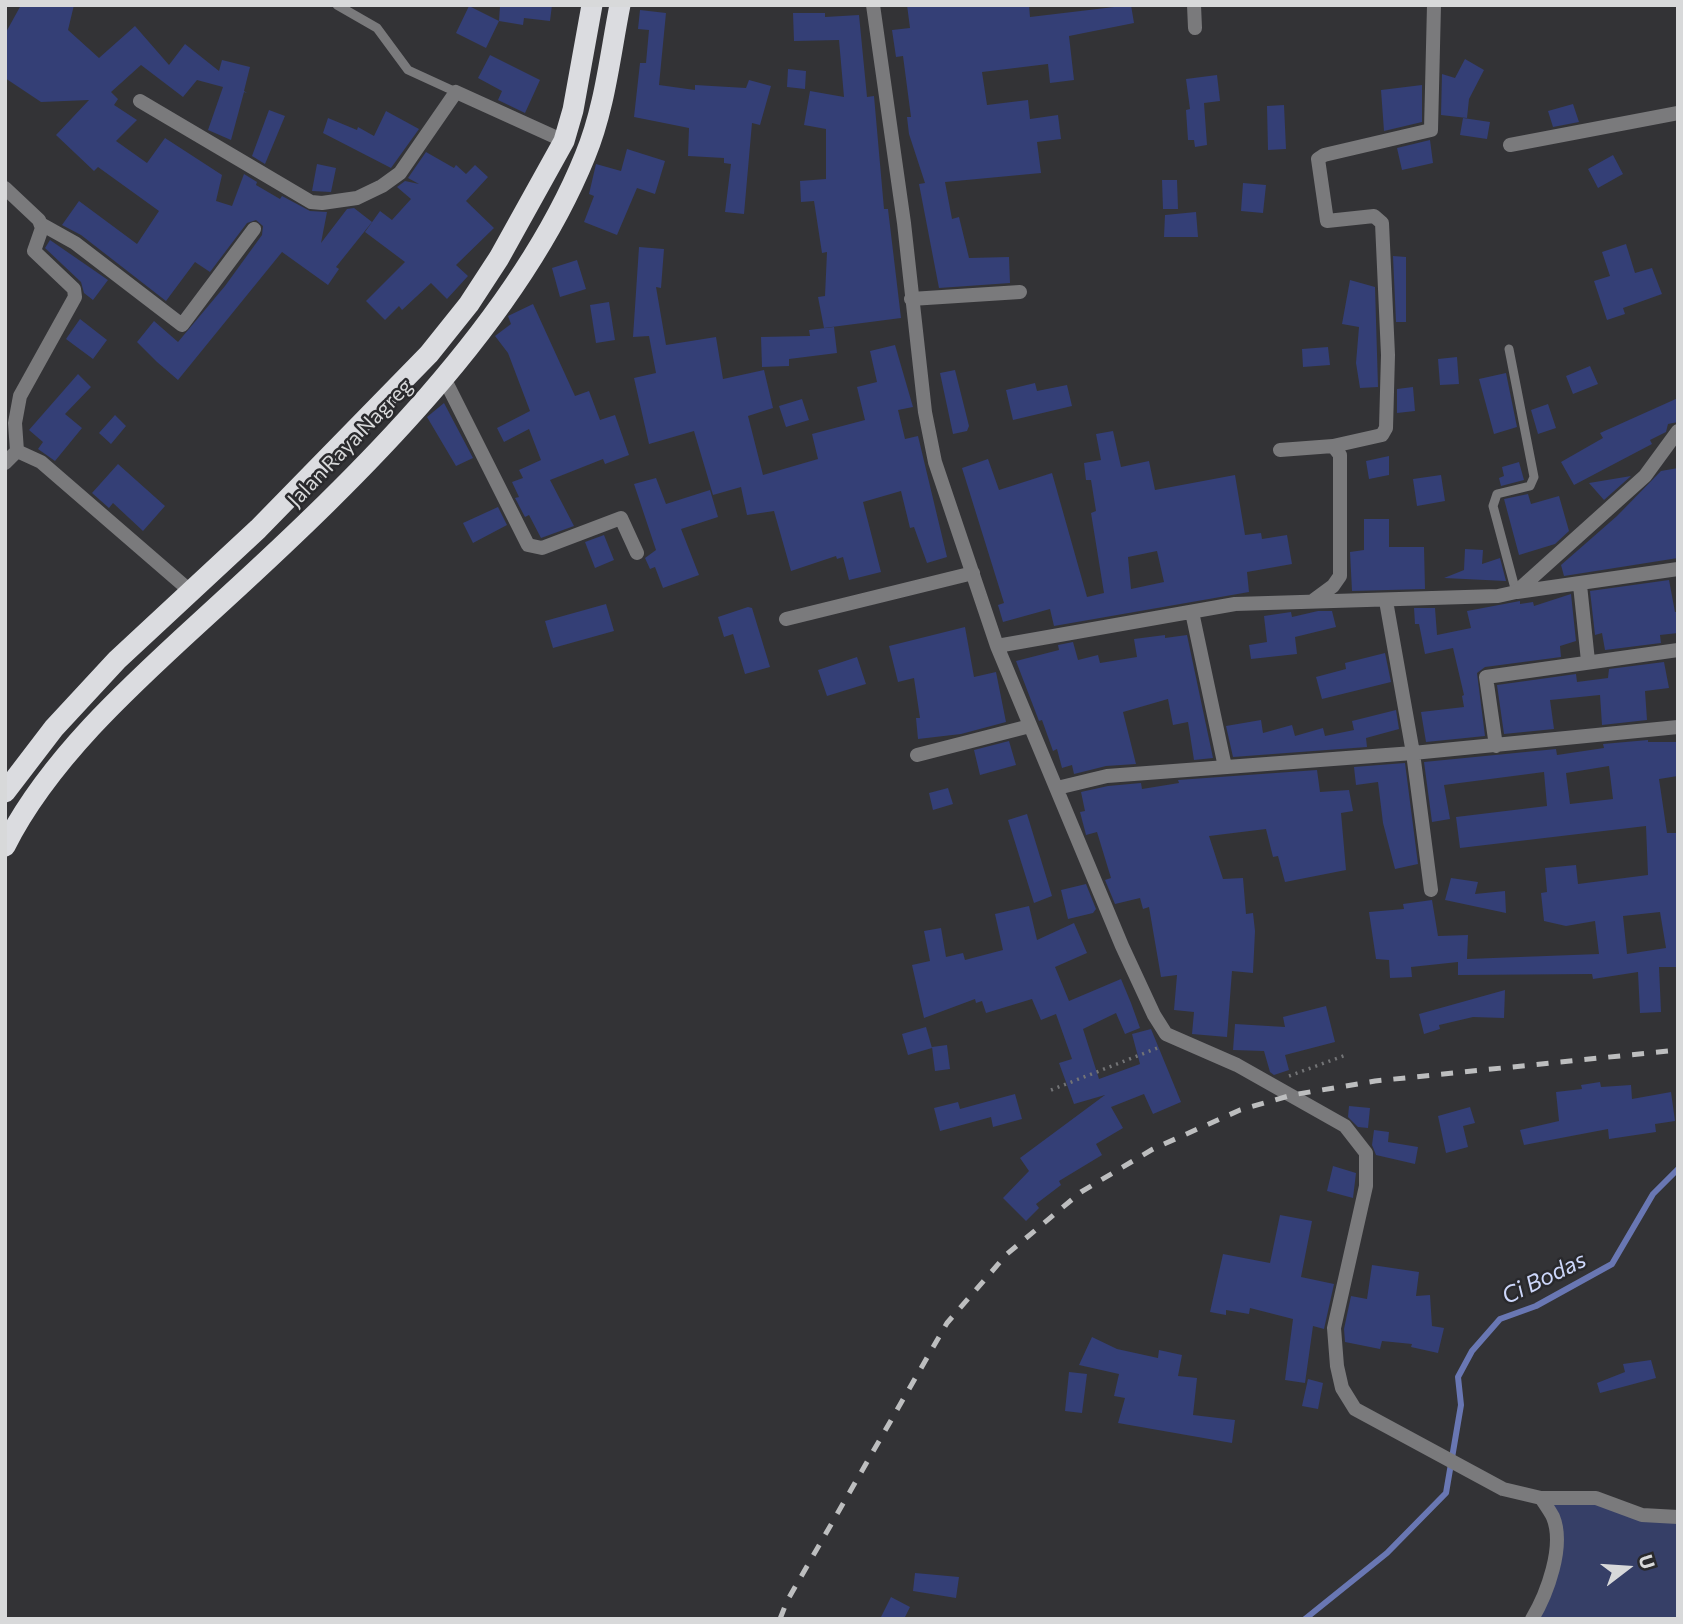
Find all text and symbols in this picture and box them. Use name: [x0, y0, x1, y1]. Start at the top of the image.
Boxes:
street label: Jalan Raya Nagreg: [282, 374, 418, 512]
water label: Ci Bodas: [1497, 1246, 1591, 1310]
north arrow: [1592, 1533, 1662, 1603]
text: U: [1635, 1552, 1661, 1572]

